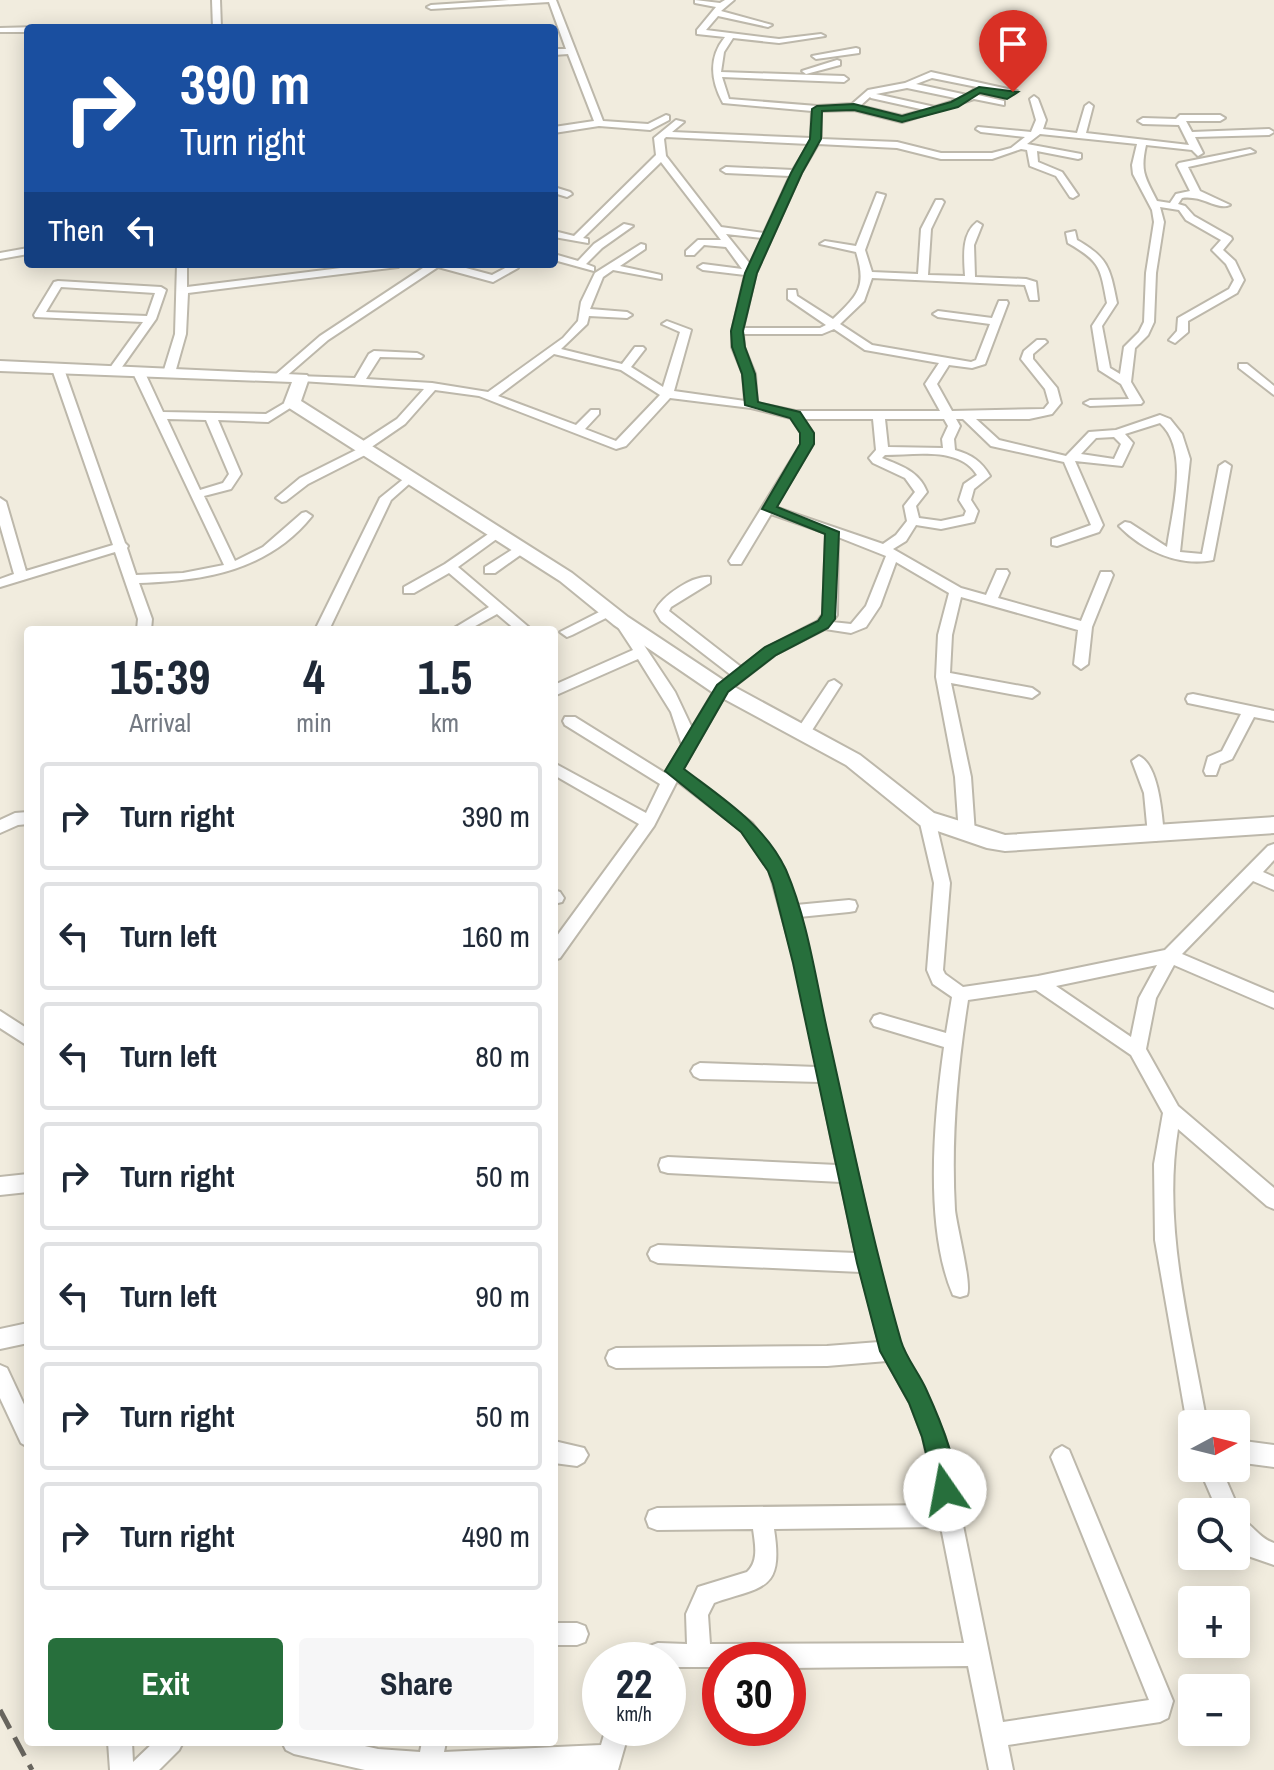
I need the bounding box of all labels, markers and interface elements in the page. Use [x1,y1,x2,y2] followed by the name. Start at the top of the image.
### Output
[979,10,1047,92] pin
[991,22,1035,66] icon: arrive
[180,46,310,121] text: 390 m
[48,56,152,160] icon: right
[180,118,305,166] text: Turn right
[120,208,164,252] icon: left
[48,210,104,250] text: Then
[110,644,210,709] text: 15:39
[303,644,325,709] text: 4
[418,644,472,709] text: 1.5
[129,705,191,740] text: Arrival
[296,705,332,740] text: min
[431,705,459,740] text: km
[52,794,96,838] icon: right
[120,796,234,836] text: Turn right
[462,796,530,836] text: 390 m
[52,914,96,958] icon: left
[120,916,217,956] text: Turn left
[462,916,530,956] text: 160 m
[52,1034,96,1078] icon: left
[120,1036,217,1076] text: Turn left
[475,1036,530,1076] text: 80 m
[52,1154,96,1198] icon: right
[120,1156,234,1196] text: Turn right
[475,1156,530,1196] text: 50 m
[52,1274,96,1318] icon: left
[120,1276,217,1316] text: Turn left
[475,1276,530,1316] text: 90 m
[52,1394,96,1438] icon: right
[120,1396,234,1436] text: Turn right
[475,1396,530,1436] text: 50 m
[1178,1410,1250,1482] north arrow
[1178,1410,1250,1746] map controls
[903,1448,987,1532] position arrow
[1178,1498,1250,1570] button: search
[52,1514,96,1558] icon: right
[120,1516,234,1556] text: Turn right
[462,1516,530,1556] text: 490 m
[1178,1586,1250,1658] button: +
[48,1638,283,1730] button: Exit
[299,1638,534,1730] button: Share
[702,1642,806,1746] speed limit sign: 30
[616,1657,652,1710] text: 22
[1178,1674,1250,1746] button: −
[616,1700,652,1727] text: km/h

